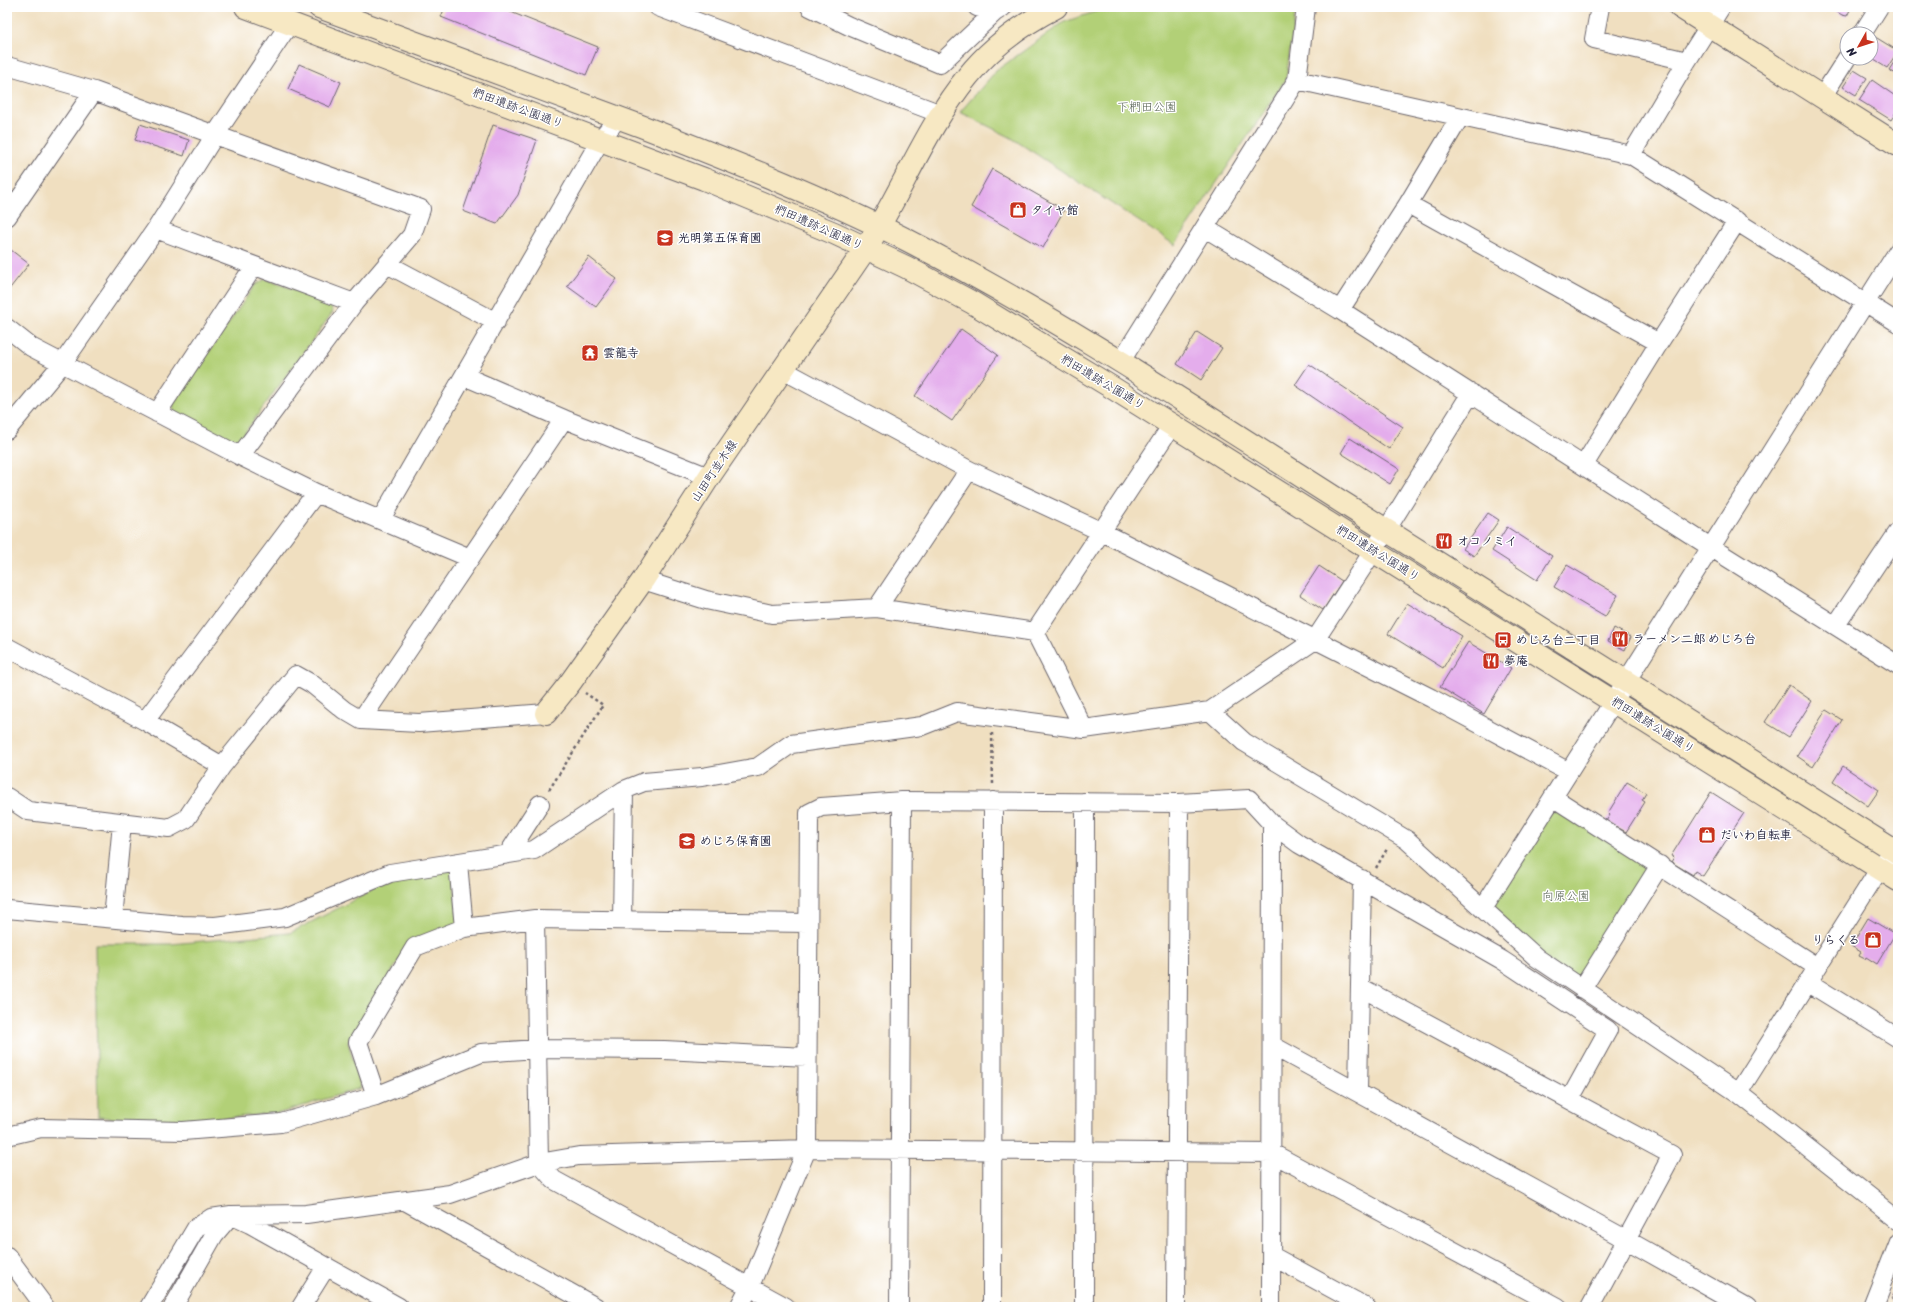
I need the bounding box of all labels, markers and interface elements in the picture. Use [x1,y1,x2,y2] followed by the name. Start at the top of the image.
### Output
[1839,26,1879,66] north arrow
[1842,43,1862,62] text: N
[469,81,567,135] street label: 椚田遺跡公園通り
[1117,96,1177,118] park label: 下椚田公園
[771,197,867,257] street label: 椚田遺跡公園通り
[1031,199,1079,221] place label: タイヤ館
[1008,200,1028,220] shop icon: タイヤ館
[678,227,762,249] place label: 光明第五保育園
[655,228,675,248] school or university icon: 光明第五保育園
[603,342,639,364] place label: 雲龍寺
[580,343,600,363] temple icon: 雲龍寺
[1056,348,1150,416] street label: 椚田遺跡公園通り
[685,435,743,507] street label: 山田町並木線
[1331,518,1425,588] street label: 椚田遺跡公園通り
[1457,530,1517,552] place label: オコノミイ
[1434,531,1454,551] restaurant icon: オコノミイ
[1633,628,1756,650] place label: ラーメン二郎 めじろ台
[1516,629,1600,651] place label: めじろ台二丁目
[1610,629,1630,649] restaurant icon: ラーメン二郎 めじろ台
[1493,630,1513,650] bus stop icon: めじろ台二丁目
[1504,650,1528,672] place label: 夢庵
[1481,651,1501,671] restaurant icon: 夢庵
[1606,690,1700,760] street label: 椚田遺跡公園通り
[1720,824,1792,846] place label: だいわ自転車
[1697,825,1717,845] shop icon: だいわ自転車
[700,830,772,852] place label: めじろ保育園
[677,831,697,851] school or university icon: めじろ保育園
[1542,885,1590,907] park label: 向原公園
[1812,929,1860,951] place label: りらくる
[1863,930,1883,950] shop icon: りらくる

